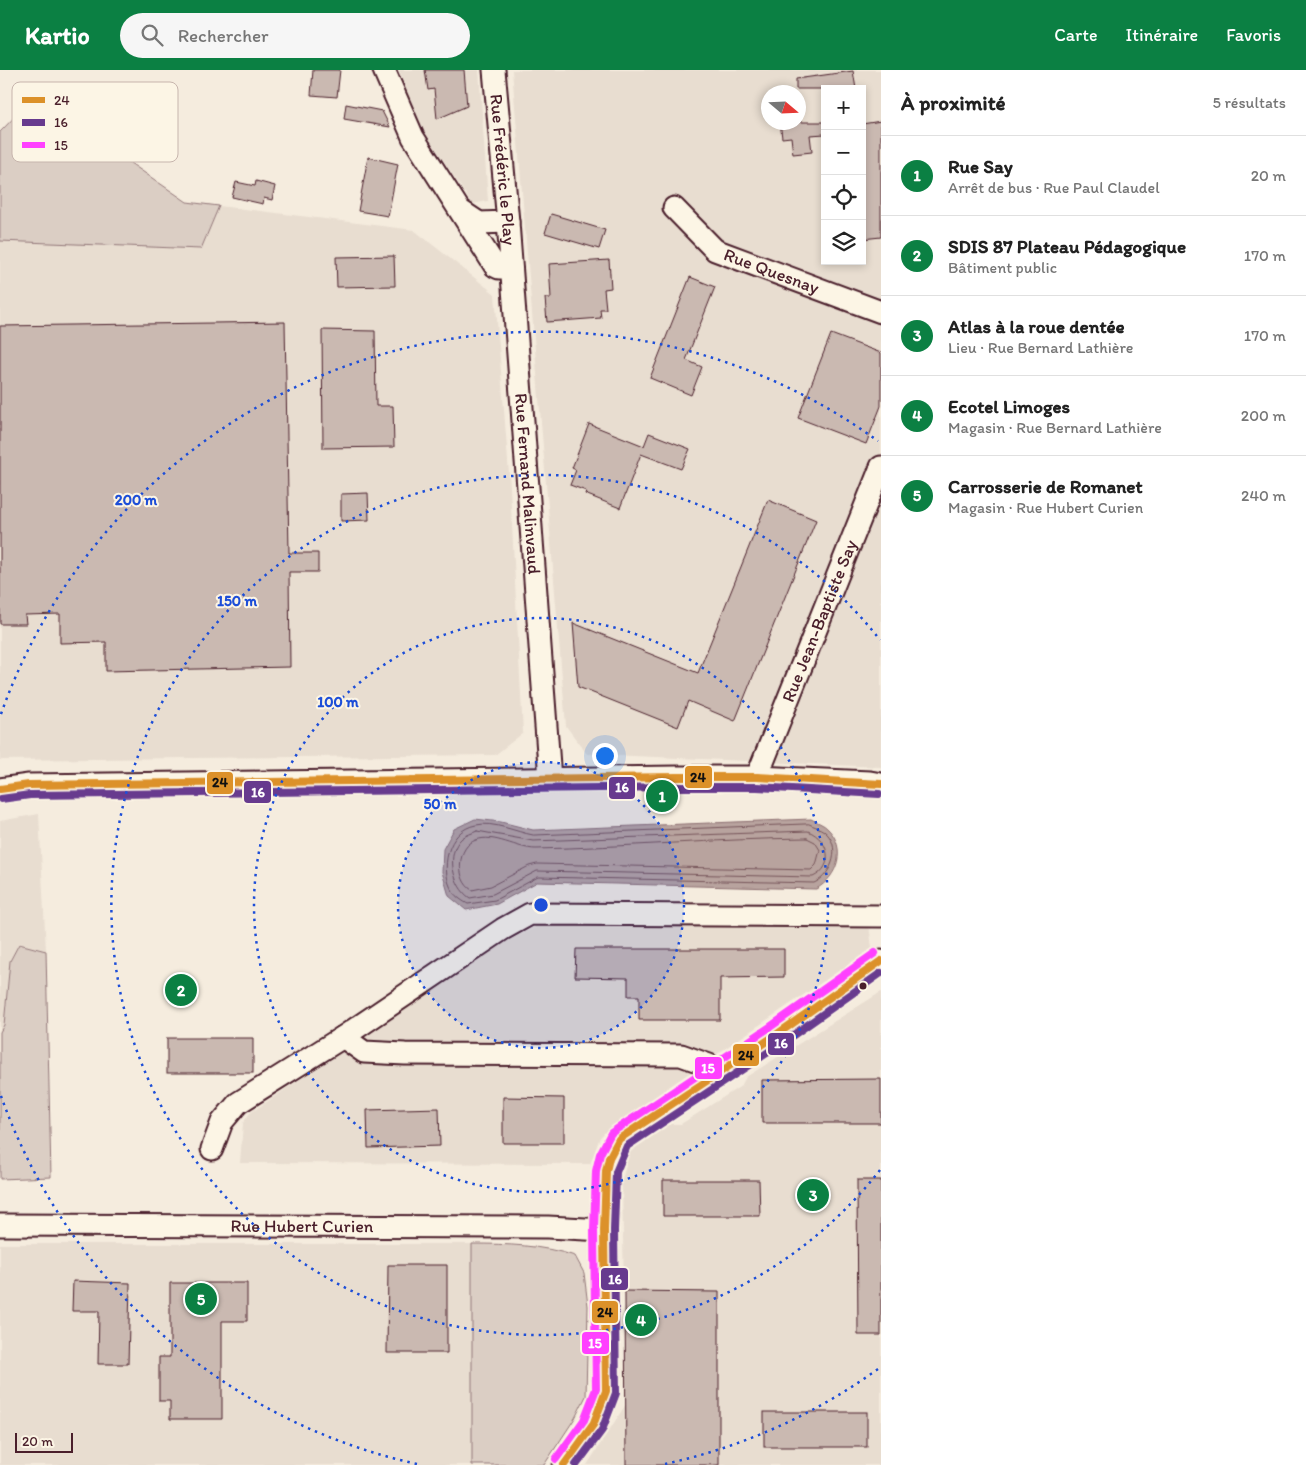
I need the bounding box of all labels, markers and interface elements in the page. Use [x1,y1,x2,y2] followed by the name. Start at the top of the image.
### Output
[120,13,470,58] search box
[25,21,90,50] text: Kartio
[138,21,166,49] icon: search
[178,24,269,47] text: Rechercher
[1054,24,1098,46] text: Carte
[1126,24,1198,46] text: Itinéraire
[1226,24,1281,46] text: Favoris
[12,82,178,162] legend
[761,85,806,130] north arrow
[821,85,866,265] map controls
[821,85,866,130] button: +
[901,90,1006,115] text: À proximité
[54,92,70,109] text: 24
[485,93,521,247] street label: Rue Frédéric le Play
[1212,93,1286,112] text: 5 résultats
[54,114,68,131] text: 16
[821,130,866,175] button: −
[54,137,68,154] text: 15
[948,155,1013,178] text: Rue Say
[913,166,921,185] text: 1
[1251,166,1286,185] text: 20 m
[821,175,866,220] button: locate
[948,178,1160,197] text: Arrêt de bus · Rue Paul Claudel
[821,220,866,265] button: layers
[948,235,1186,258] text: SDIS 87 Plateau Pédagogique
[721,243,823,299] street label: Rue Quesnay
[913,246,921,265] text: 2
[1244,246,1286,265] text: 170 m
[948,258,1057,277] text: Bâtiment public
[948,315,1125,338] text: Atlas à la roue dentée
[913,326,921,345] text: 3
[1244,326,1286,345] text: 170 m
[948,338,1133,357] text: Lieu · Rue Bernard Lathière
[510,392,546,575] street label: Rue Fernand Malinvaud
[948,395,1070,418] text: Ecotel Limoges
[912,406,922,425] text: 4
[1241,406,1286,425] text: 200 m
[948,418,1162,437] text: Magasin · Rue Bernard Lathière
[948,475,1143,498] text: Carrosserie de Romanet
[913,486,921,505] text: 5
[1241,486,1286,505] text: 240 m
[115,491,158,509] text: 200 m
[948,498,1143,517] text: Magasin · Rue Hubert Curien
[777,536,862,705] street label: Rue Jean-Baptiste Say
[217,592,257,610] text: 150 m
[317,693,359,711] text: 100 m
[592,743,618,769] your location
[684,765,713,789] line badge: 24
[690,769,706,786] text: 24
[206,771,234,795] line badge: 24
[212,774,228,791] text: 24
[608,776,636,800] line badge: 16
[646,777,678,815] pin: 1
[615,779,630,796] text: 16
[243,780,272,804] line badge: 16
[251,784,266,801] text: 16
[423,795,457,813] text: 50 m
[532,896,550,914] centre of rings
[165,971,197,1009] pin: 2
[858,981,868,991] unlabelled marker
[767,1032,795,1056] line badge: 16
[774,1035,789,1052] text: 16
[732,1043,760,1067] line badge: 24
[738,1047,754,1064] text: 24
[694,1056,723,1080] line badge: 15
[701,1060,716,1077] text: 15
[797,1176,829,1214] pin: 3
[231,1215,374,1237] street label: Rue Hubert Curien
[600,1267,629,1291] line badge: 16
[608,1271,623,1288] text: 16
[185,1280,217,1318] pin: 5
[591,1300,619,1324] line badge: 24
[625,1301,657,1339] pin: 4
[597,1304,613,1321] text: 24
[581,1331,610,1355] line badge: 15
[588,1335,603,1352] text: 15
[15,1430,72,1453] scale bar
[22,1433,53,1450] text: 20 m

